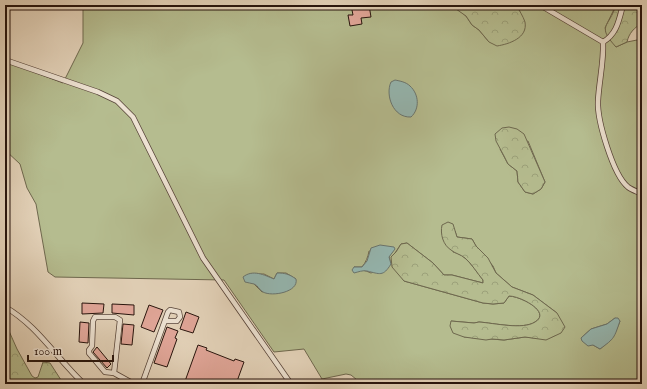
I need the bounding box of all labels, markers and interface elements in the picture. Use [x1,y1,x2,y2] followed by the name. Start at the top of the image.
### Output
[28,337,113,363] scale bar
[34,344,62,359] text: 100 m

